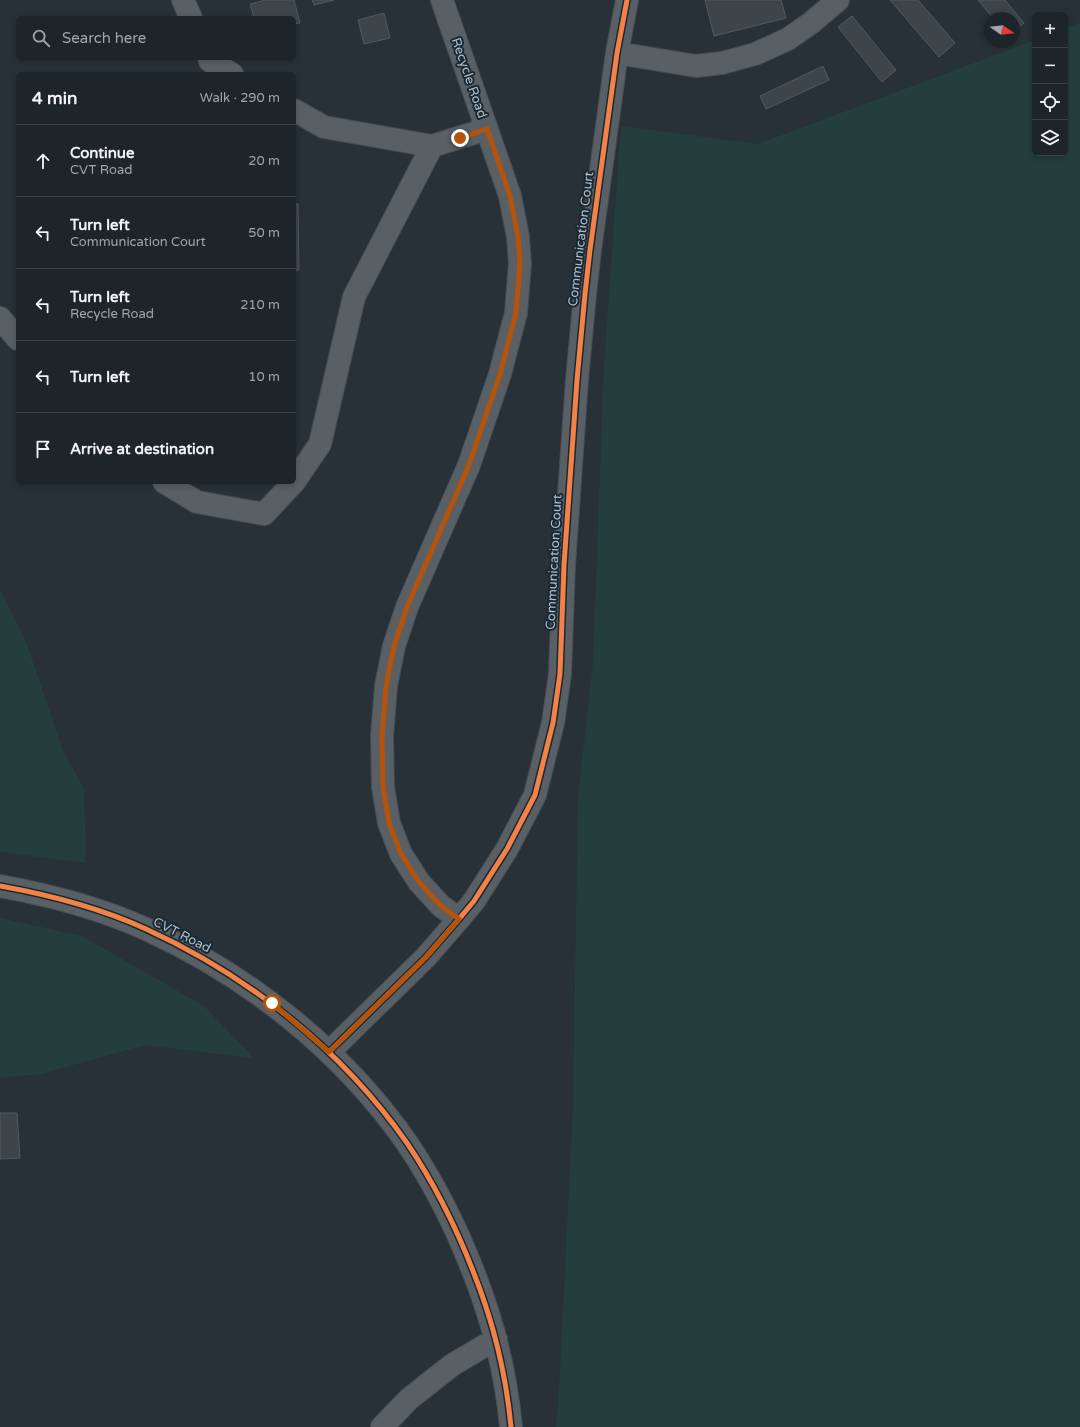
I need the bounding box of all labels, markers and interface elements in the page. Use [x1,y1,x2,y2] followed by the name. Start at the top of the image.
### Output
[984,12,1020,48] north arrow
[1032,12,1068,156] map controls
[1032,12,1068,48] button: +
[16,16,296,60] search box
[30,27,52,49] icon: search
[62,29,146,47] text: Search here
[448,36,490,120] street label: Recycle Road
[1032,48,1068,84] button: −
[1032,84,1068,120] button: locate
[32,88,77,109] text: 4 min
[200,90,280,106] text: Walk · 290 m
[1032,120,1068,156] button: layers
[451,129,469,147] route end
[70,144,134,162] text: Continue
[32,150,54,172] icon: ahead
[248,153,280,169] text: 20 m
[70,162,132,178] text: CVT Road
[565,171,597,307] street label: Communication Court
[70,216,130,234] text: Turn left
[32,222,54,244] icon: left
[248,225,280,241] text: 50 m
[70,234,206,250] text: Communication Court
[70,288,130,306] text: Turn left
[32,294,54,316] icon: left
[240,297,280,313] text: 210 m
[70,306,154,322] text: Recycle Road
[32,366,54,388] icon: left
[70,368,130,386] text: Turn left
[248,369,280,385] text: 10 m
[32,438,54,460] icon: arrive
[70,440,214,458] text: Arrive at destination
[542,494,566,630] street label: Communication Court
[151,914,213,956] street label: CVT Road
[263,994,281,1012] route start

